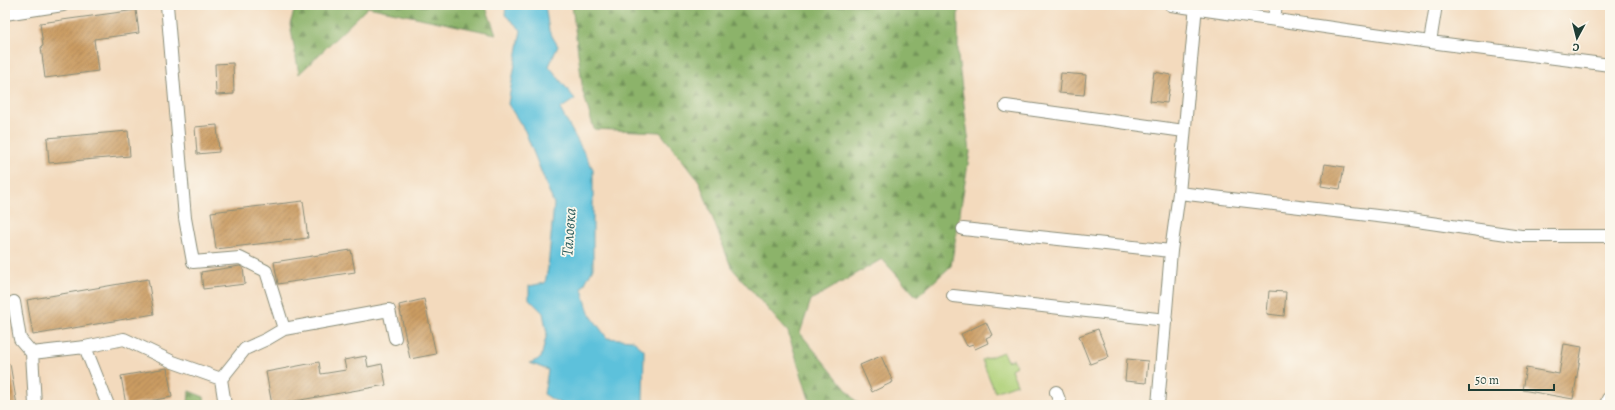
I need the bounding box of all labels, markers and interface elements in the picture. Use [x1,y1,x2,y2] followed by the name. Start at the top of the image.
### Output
[1557,18,1597,58] north arrow
[1571,40,1580,55] text: С
[556,207,582,257] water label: Таловка
[1469,366,1554,392] scale bar
[1475,372,1499,388] text: 50 m

